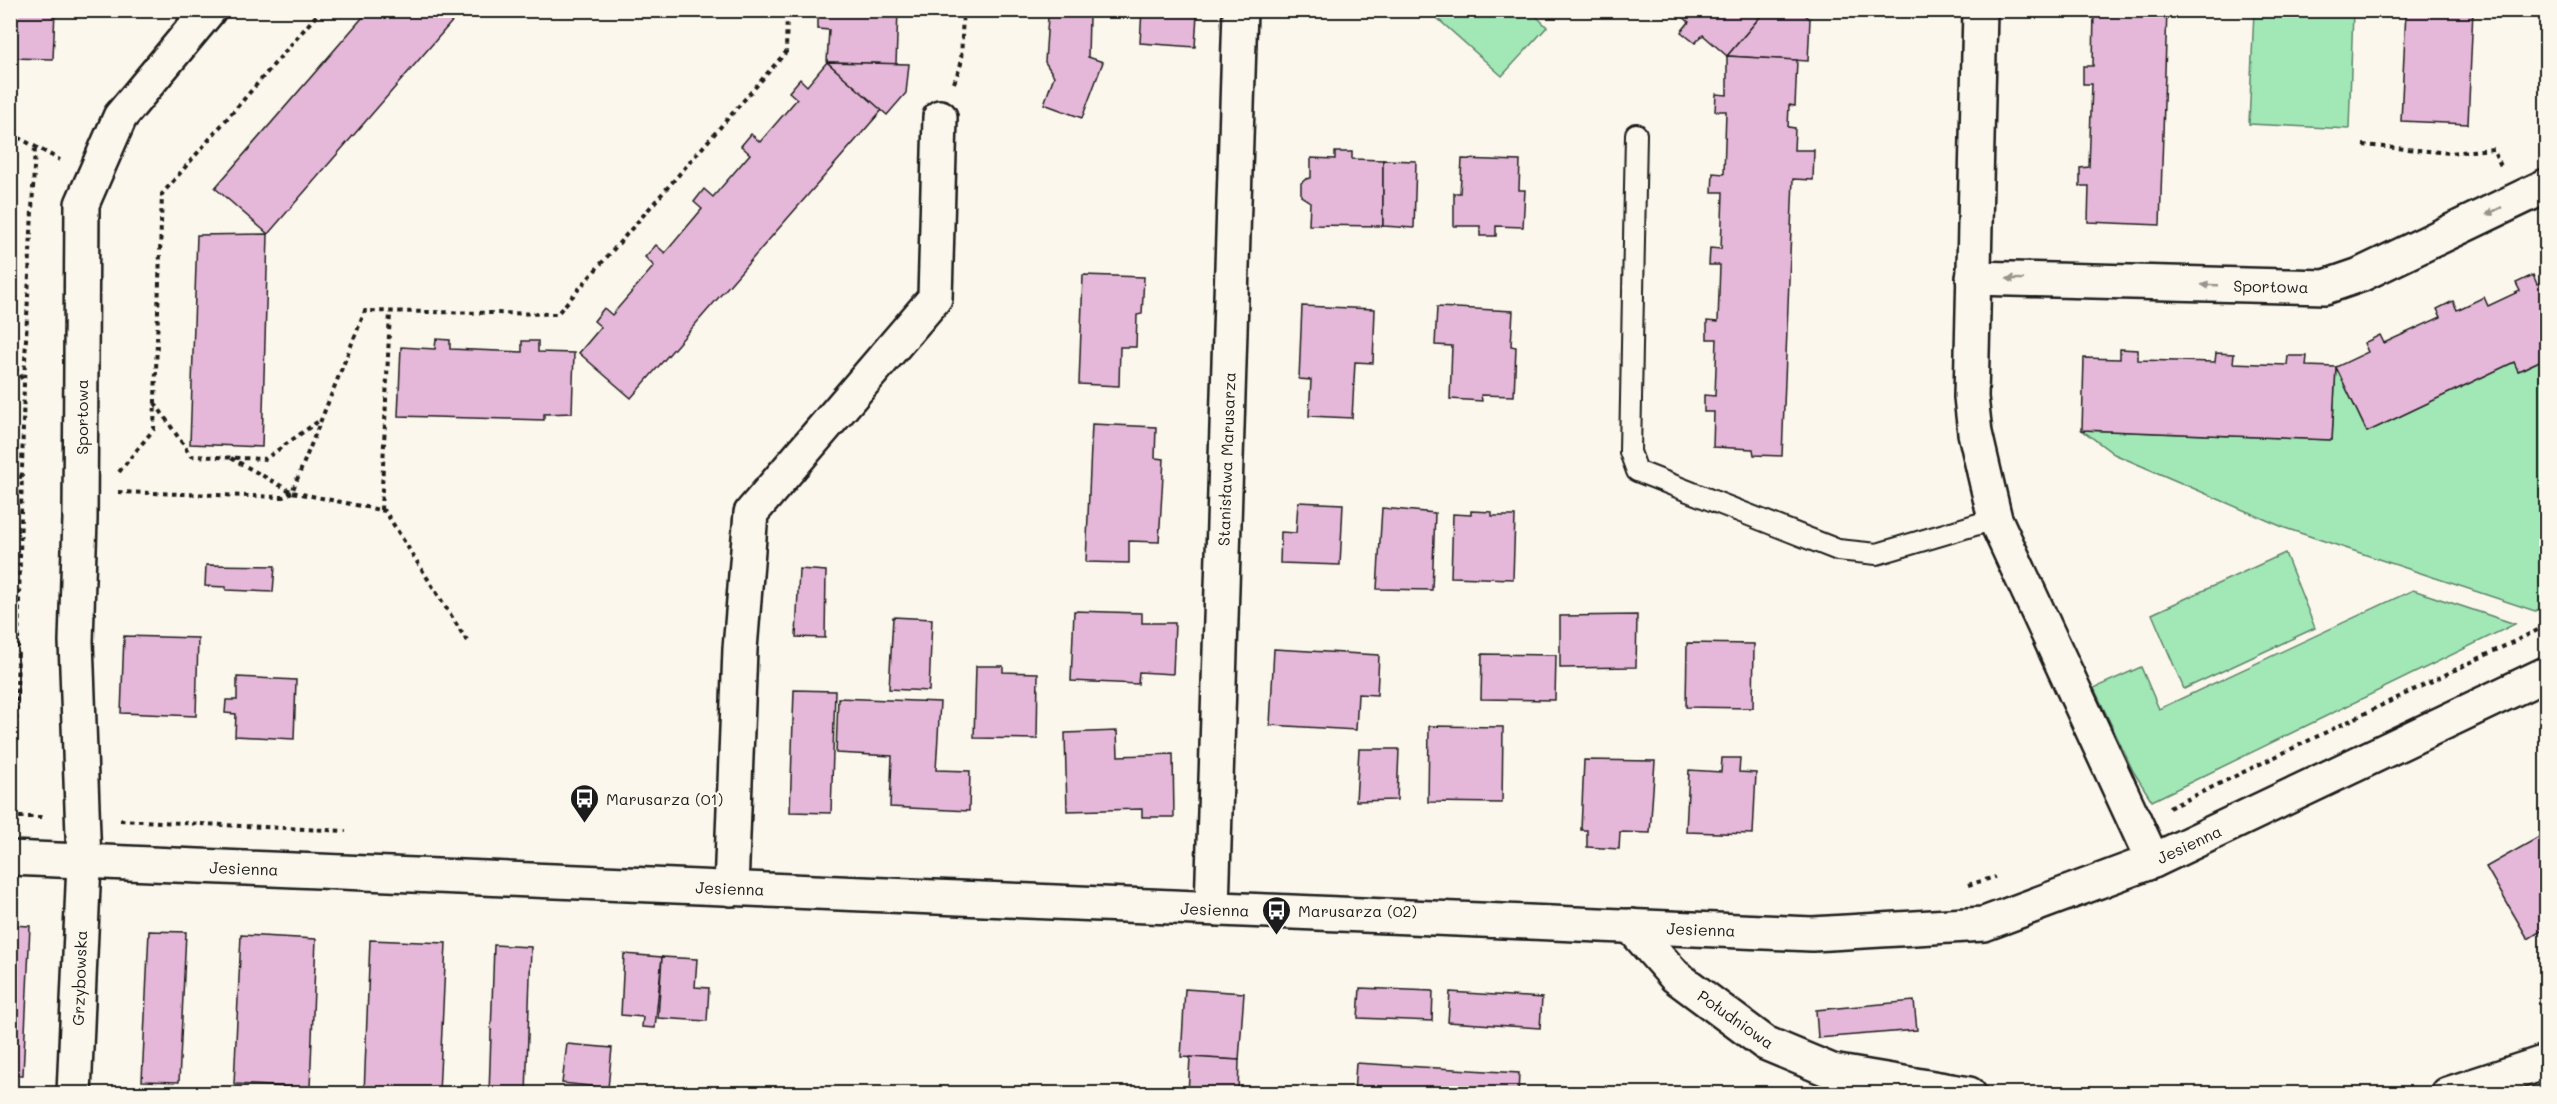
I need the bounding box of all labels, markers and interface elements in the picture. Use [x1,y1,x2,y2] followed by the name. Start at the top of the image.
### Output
[2485,207,2502,216] one-way arrow
[2006,275,2025,284] one-way arrow
[2233,275,2309,297] street label: Sportowa
[2201,281,2220,290] one-way arrow
[1212,372,1240,546] street label: Stanisława Marusarza
[71,379,92,455] street label: Sportowa
[569,782,601,824] bus stop icon: Marusarza (01)
[606,788,723,809] place label: Marusarza (01)
[2153,820,2225,868] street label: Jesienna
[209,856,279,880] street label: Jesienna
[695,876,765,900] street label: Jesienna
[1261,894,1293,936] bus stop icon: Marusarza (02)
[1180,897,1250,921] street label: Jesienna
[1298,900,1417,921] place label: Marusarza (02)
[1666,917,1736,941] street label: Jesienna
[67,930,91,1026] street label: Grzybowska
[1694,985,1778,1053] street label: Południowa

